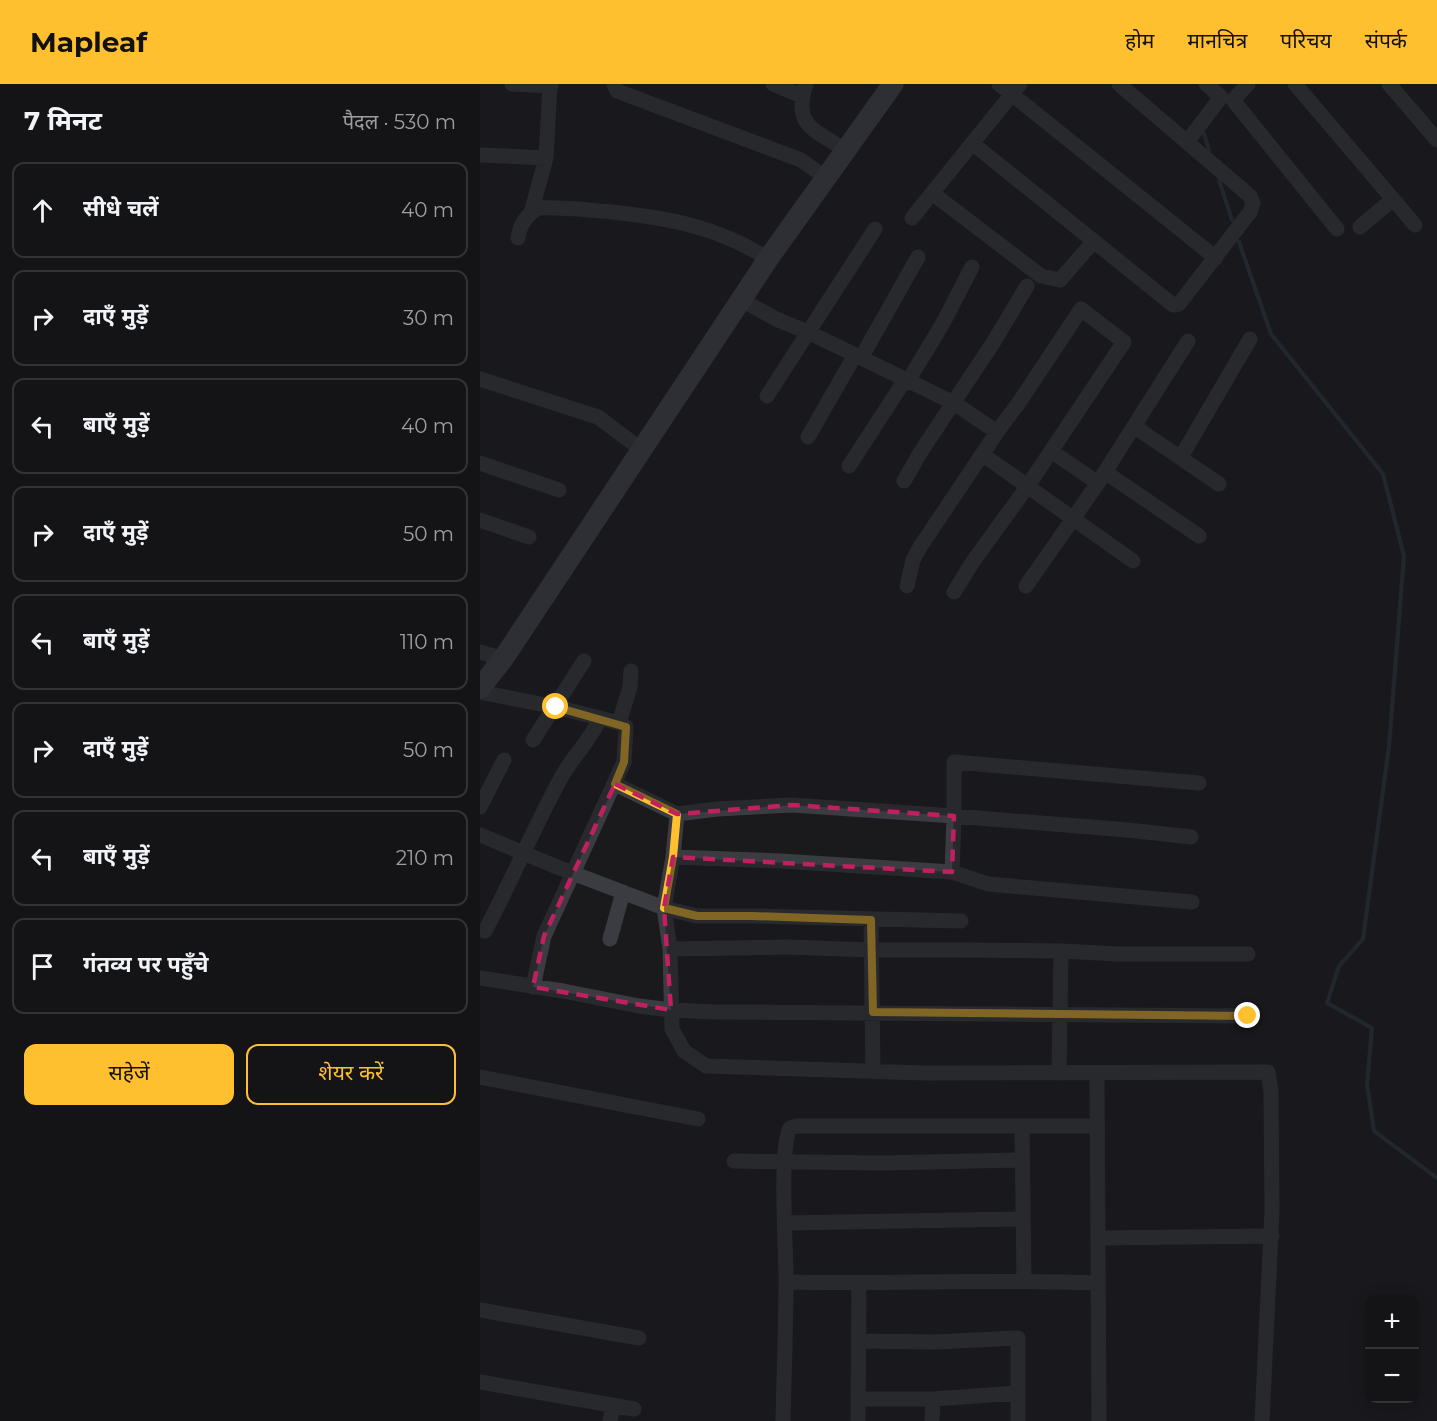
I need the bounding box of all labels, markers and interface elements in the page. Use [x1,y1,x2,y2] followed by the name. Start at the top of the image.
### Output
[30,25,147,59] text: Mapleaf
[1125,28,1154,53] text: होम
[1187,28,1247,53] text: मानचित्र
[1280,28,1332,53] text: परिचय
[1365,28,1407,53] text: संपर्क
[24,105,102,137] text: 7 मिनट
[343,110,456,134] text: पैदल · 530 m
[26,194,59,227] icon: ahead
[83,195,159,222] text: सीधे चलें
[401,198,454,222] text: 40 m
[26,302,59,335] icon: right
[83,303,148,330] text: दाएँ मुड़ें
[403,306,454,330] text: 30 m
[26,410,59,443] icon: left
[83,411,150,438] text: बाएँ मुड़ें
[401,414,454,438] text: 40 m
[26,518,59,551] icon: right
[83,519,148,546] text: दाएँ मुड़ें
[403,522,454,546] text: 50 m
[26,626,59,659] icon: left
[83,627,150,654] text: बाएँ मुड़ें
[400,630,454,654] text: 110 m
[542,693,568,719] route start
[26,734,59,767] icon: right
[83,735,148,762] text: दाएँ मुड़ें
[403,738,454,762] text: 50 m
[26,842,59,875] icon: left
[83,843,150,870] text: बाएँ मुड़ें
[396,846,454,870] text: 210 m
[26,950,59,983] icon: arrive
[83,951,209,978] text: गंतव्य पर पहुँचे
[1234,1002,1260,1028] route end
[24,1044,234,1105] button: सहेजें
[246,1044,456,1105] button: शेयर करें
[1365,1295,1419,1403] map controls
[1365,1295,1419,1349] button: +
[1365,1349,1419,1403] button: −

